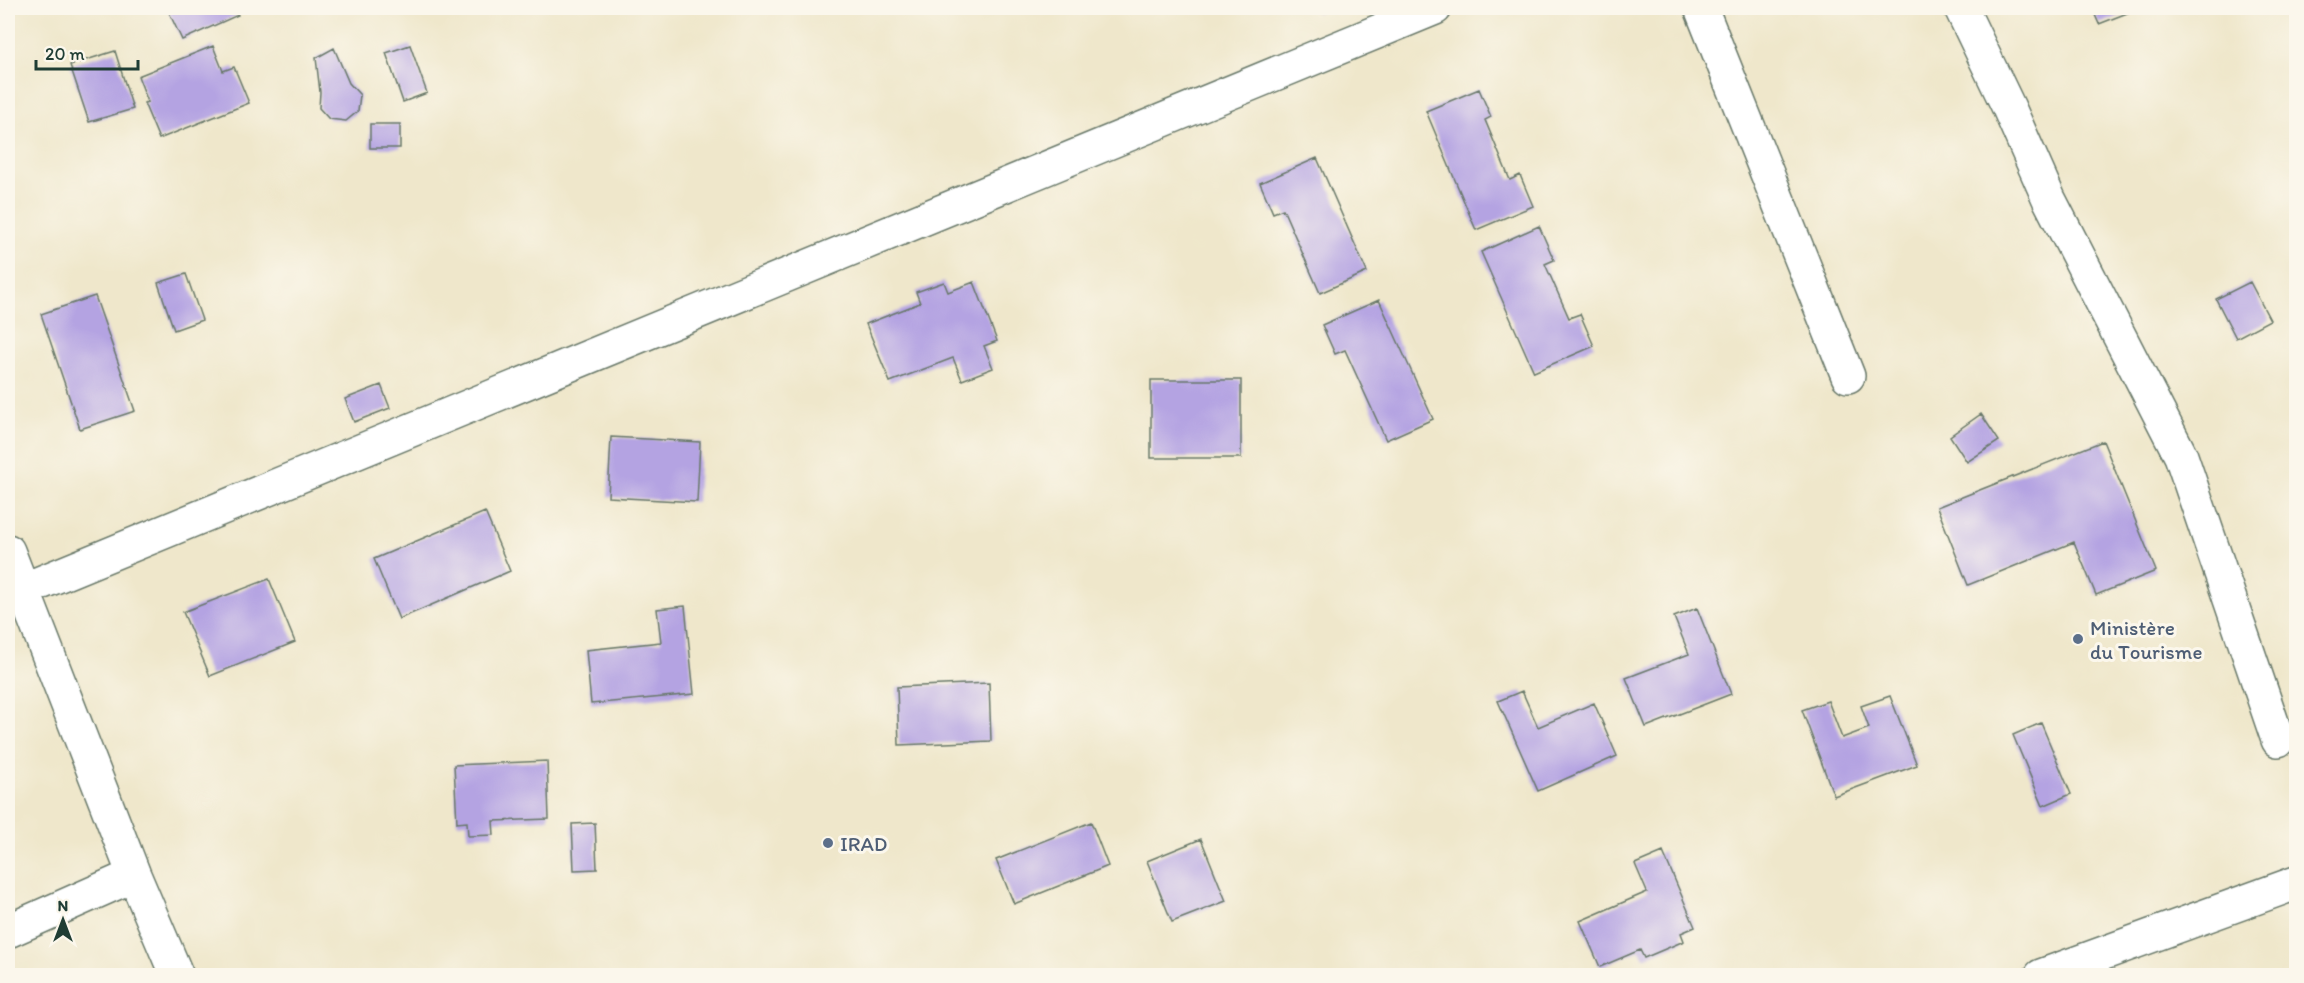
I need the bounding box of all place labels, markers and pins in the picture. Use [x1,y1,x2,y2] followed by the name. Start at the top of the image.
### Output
[2090,615,2202,664] place label: Ministère du Tourisme
[2071,632,2085,646] marker: Ministère du Tourisme
[840,831,887,856] place label: IRAD
[821,836,835,850] marker: IRAD

